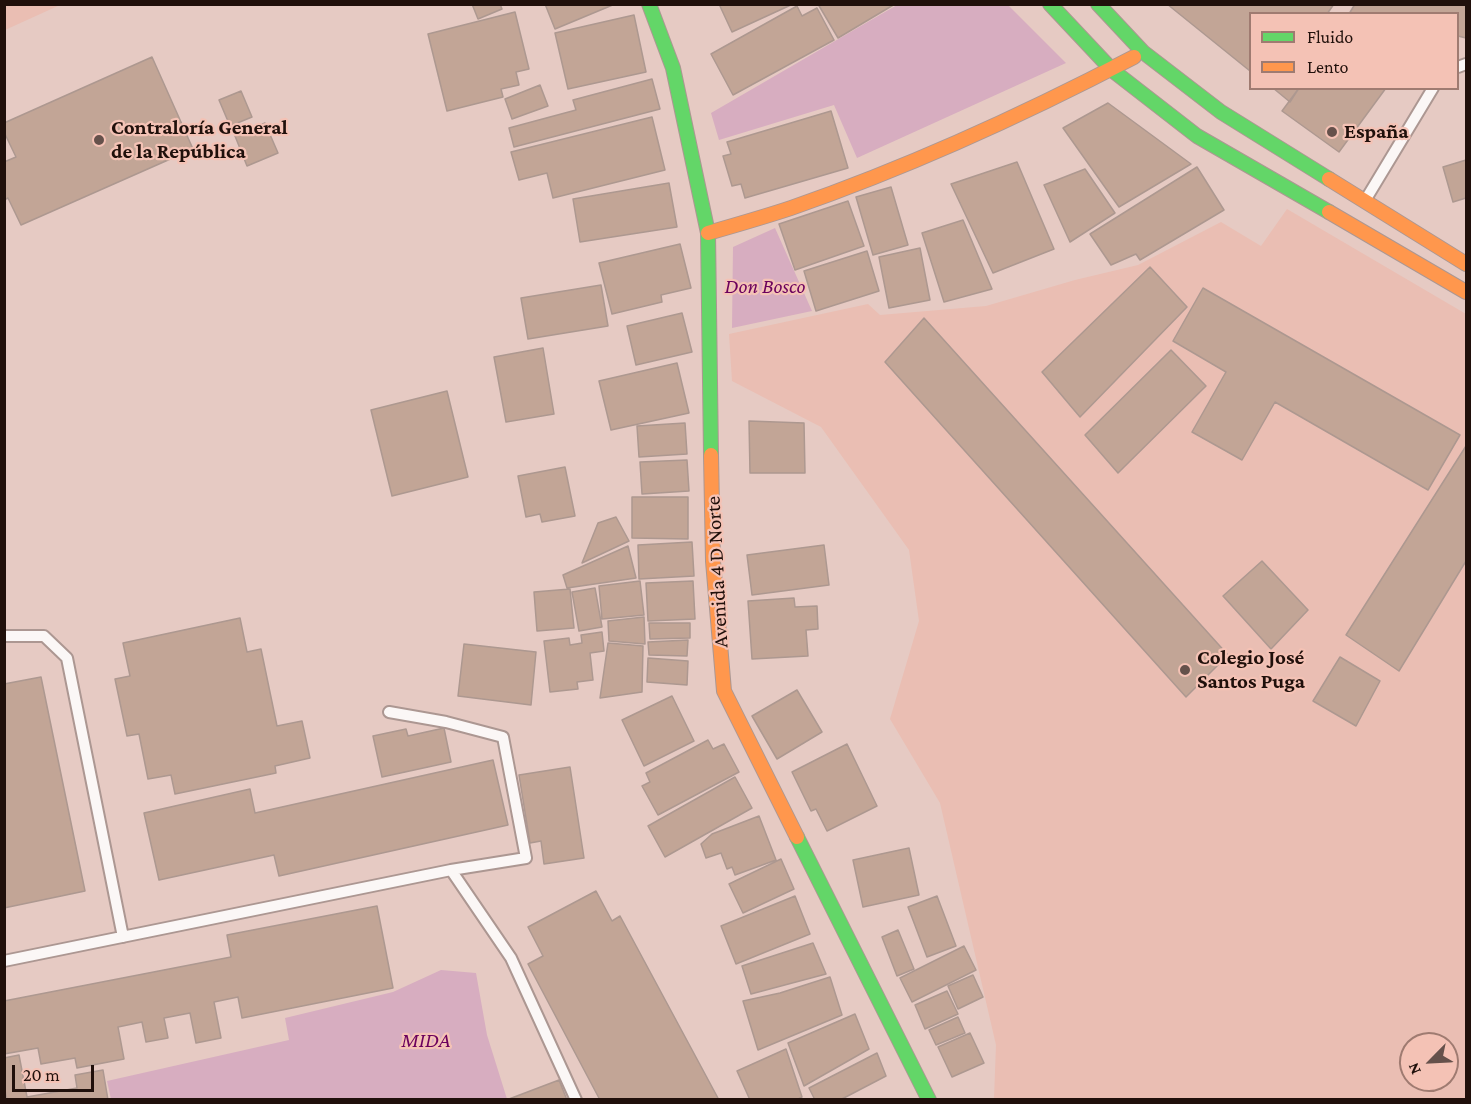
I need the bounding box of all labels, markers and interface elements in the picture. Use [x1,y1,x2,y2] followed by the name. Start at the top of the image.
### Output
[1249,12,1459,90] legend
[1307,27,1353,47] text: Fluido
[1307,57,1348,77] text: Lento
[111,115,288,165] place label: Contraloría General de la República
[1344,119,1409,145] place label: España
[1325,125,1339,139] marker: España
[92,133,106,147] marker: Contraloría General de la República
[725,274,805,300] park label: Don Bosco
[700,496,734,648] street label: Avenida 4 D Norte
[1197,645,1305,695] place label: Colegio José Santos Puga
[1178,663,1192,677] marker: Colegio José Santos Puga
[401,1028,451,1054] park label: MIDA
[1399,1032,1459,1092] north arrow
[15,1053,98,1091] scale bar
[1404,1060,1424,1077] text: N
[23,1065,60,1085] text: 20 m

